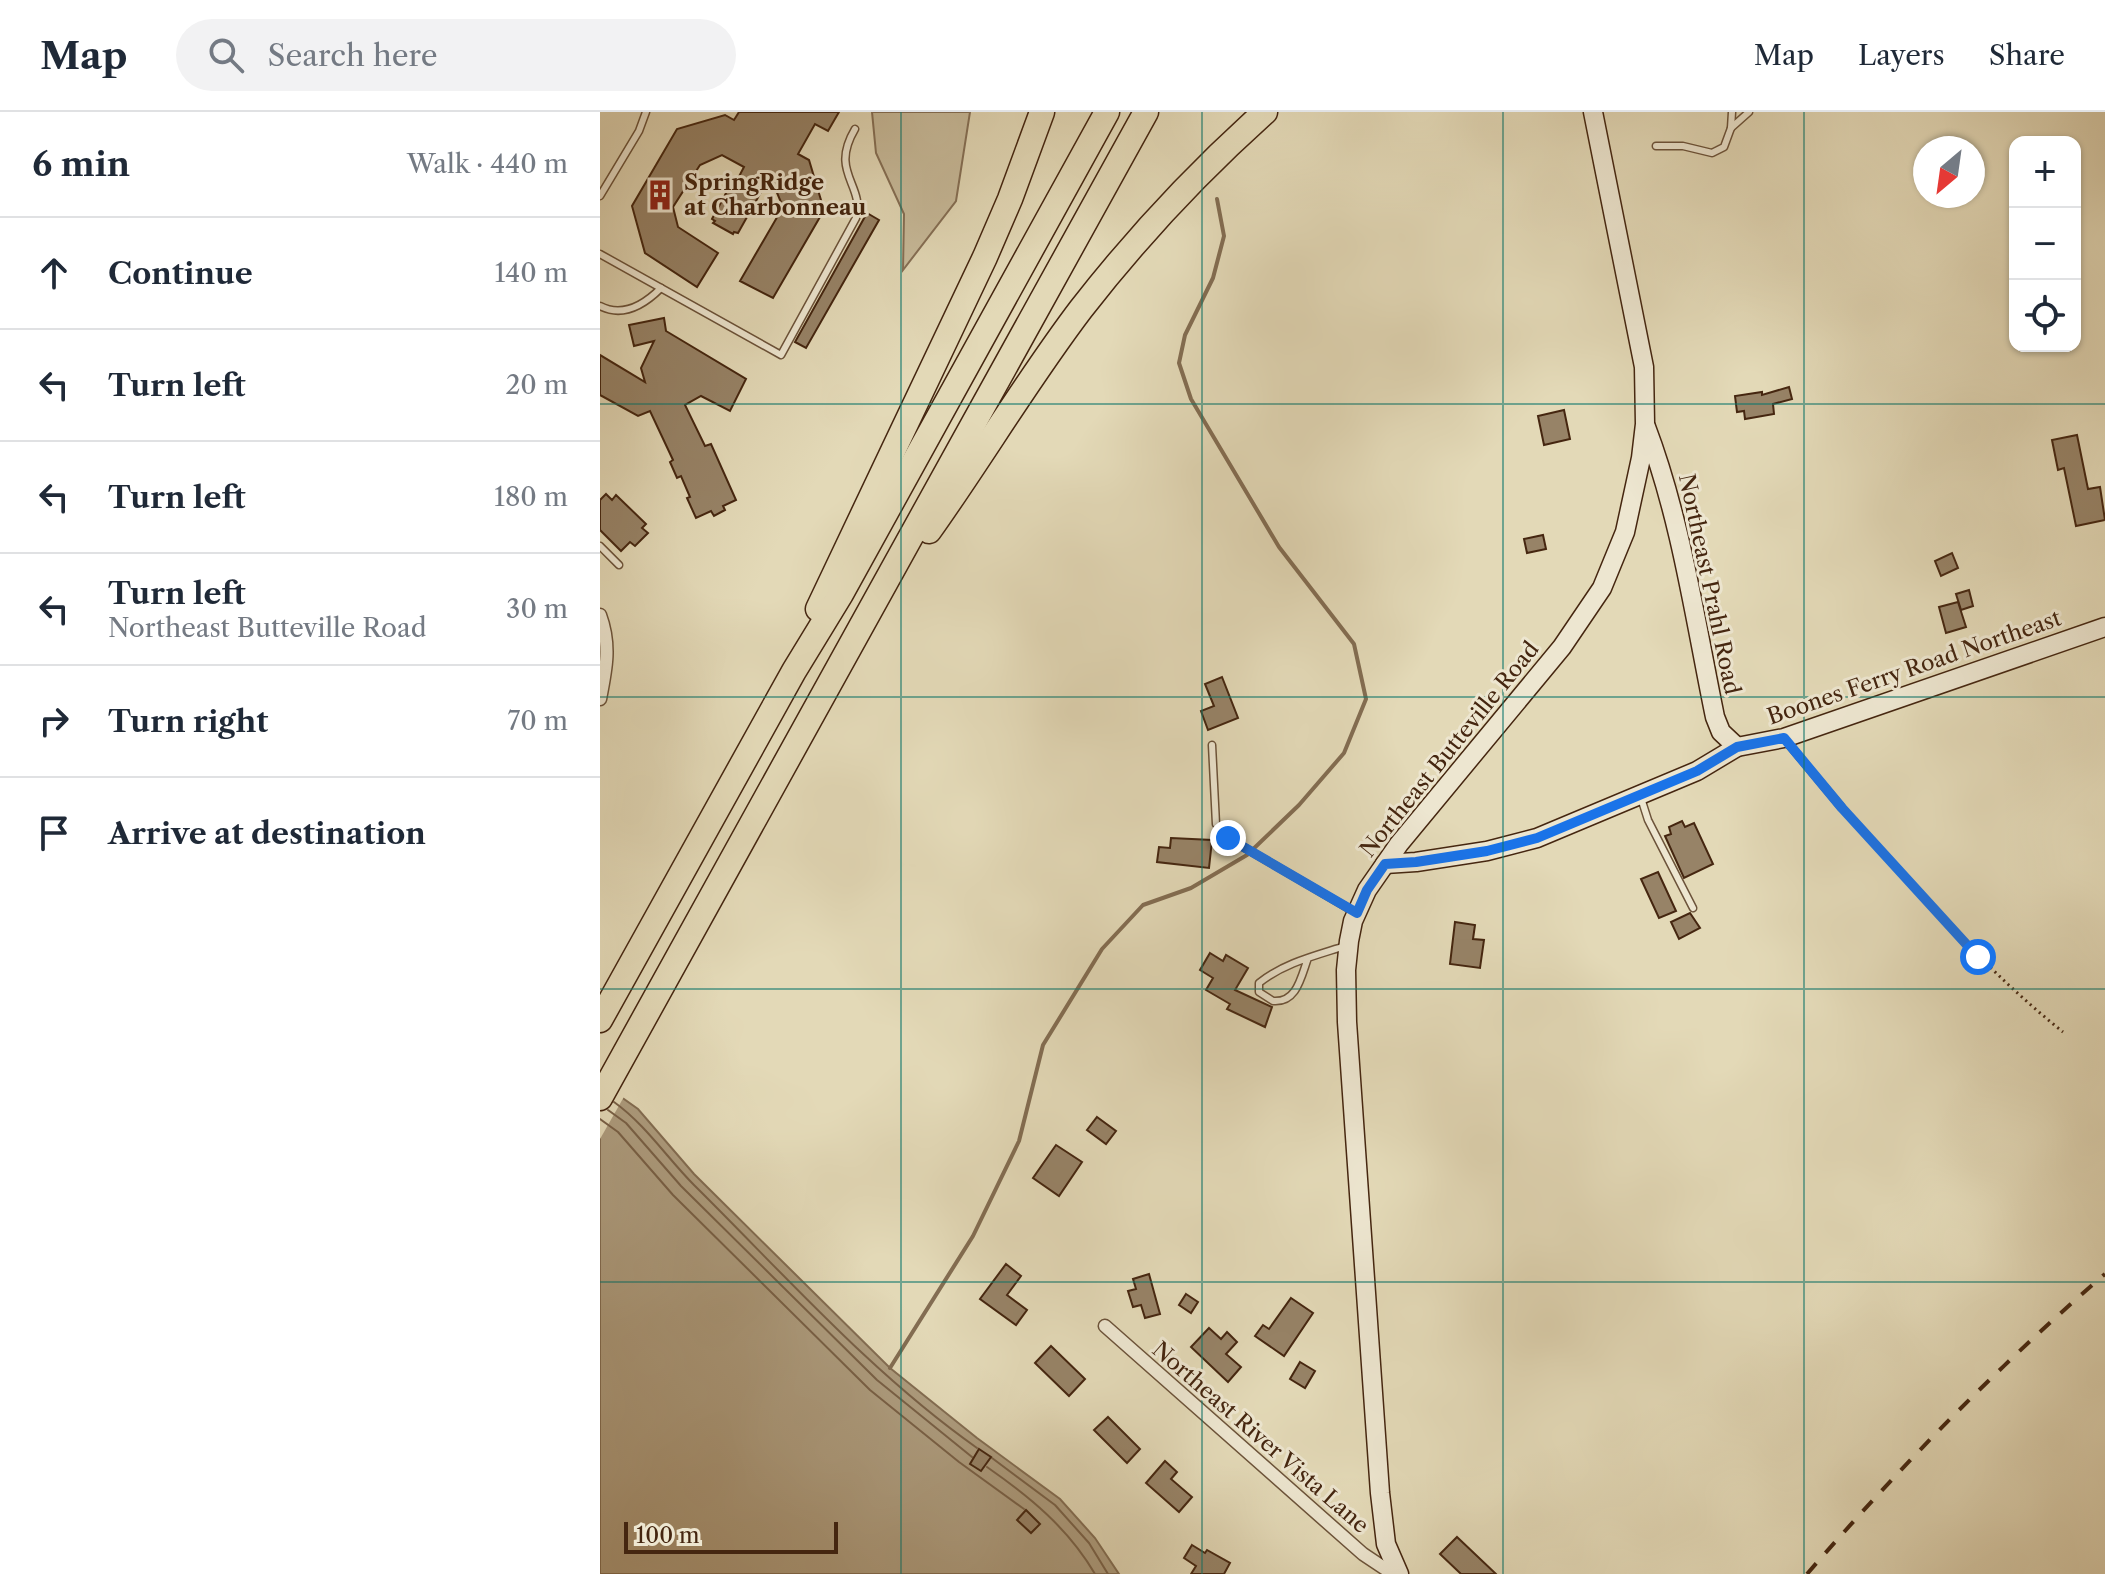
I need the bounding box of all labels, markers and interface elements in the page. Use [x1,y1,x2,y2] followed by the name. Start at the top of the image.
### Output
[176,19,736,91] search box
[40,32,128,79] text: Map
[204,33,248,77] icon: search
[268,37,438,74] text: Search here
[1754,38,1814,72] text: Map
[1858,38,1945,72] text: Layers
[1989,38,2065,72] text: Share
[1913,136,1985,208] north arrow
[2009,136,2081,352] map controls
[2009,136,2081,208] button: +
[32,143,130,185] text: 6 min
[407,148,568,180] text: Walk · 440 m
[684,169,867,221] place label: SpringRidge at Charbonneau
[643,178,677,212] building icon: SpringRidge at Charbonneau
[2009,208,2081,280] button: −
[32,251,76,295] icon: ahead
[108,255,253,292] text: Continue
[494,257,568,289] text: 140 m
[2009,280,2081,352] button: locate
[32,363,76,407] icon: left
[108,367,245,404] text: Turn left
[505,369,568,401] text: 20 m
[1673,471,1746,697] street label: Northeast Prahl Road
[32,475,76,519] icon: left
[108,479,245,516] text: Turn left
[494,481,568,513] text: 180 m
[108,575,245,612] text: Turn left
[32,587,76,631] icon: left
[506,593,568,625] text: 30 m
[1764,604,2065,731] street label: Boones Ferry Road Northeast
[108,612,427,644] text: Northeast Butteville Road
[1354,636,1545,863] street label: Northeast Butteville Road
[32,699,76,743] icon: right
[108,703,268,740] text: Turn right
[508,705,568,737] text: 70 m
[32,811,76,855] icon: arrive
[108,815,426,852] text: Arrive at destination
[1210,820,1246,856] route end
[1960,939,1996,975] route start
[1147,1336,1374,1539] street label: Northeast River Vista Lane
[624,1518,838,1554] scale bar
[636,1522,699,1549] text: 100 m

